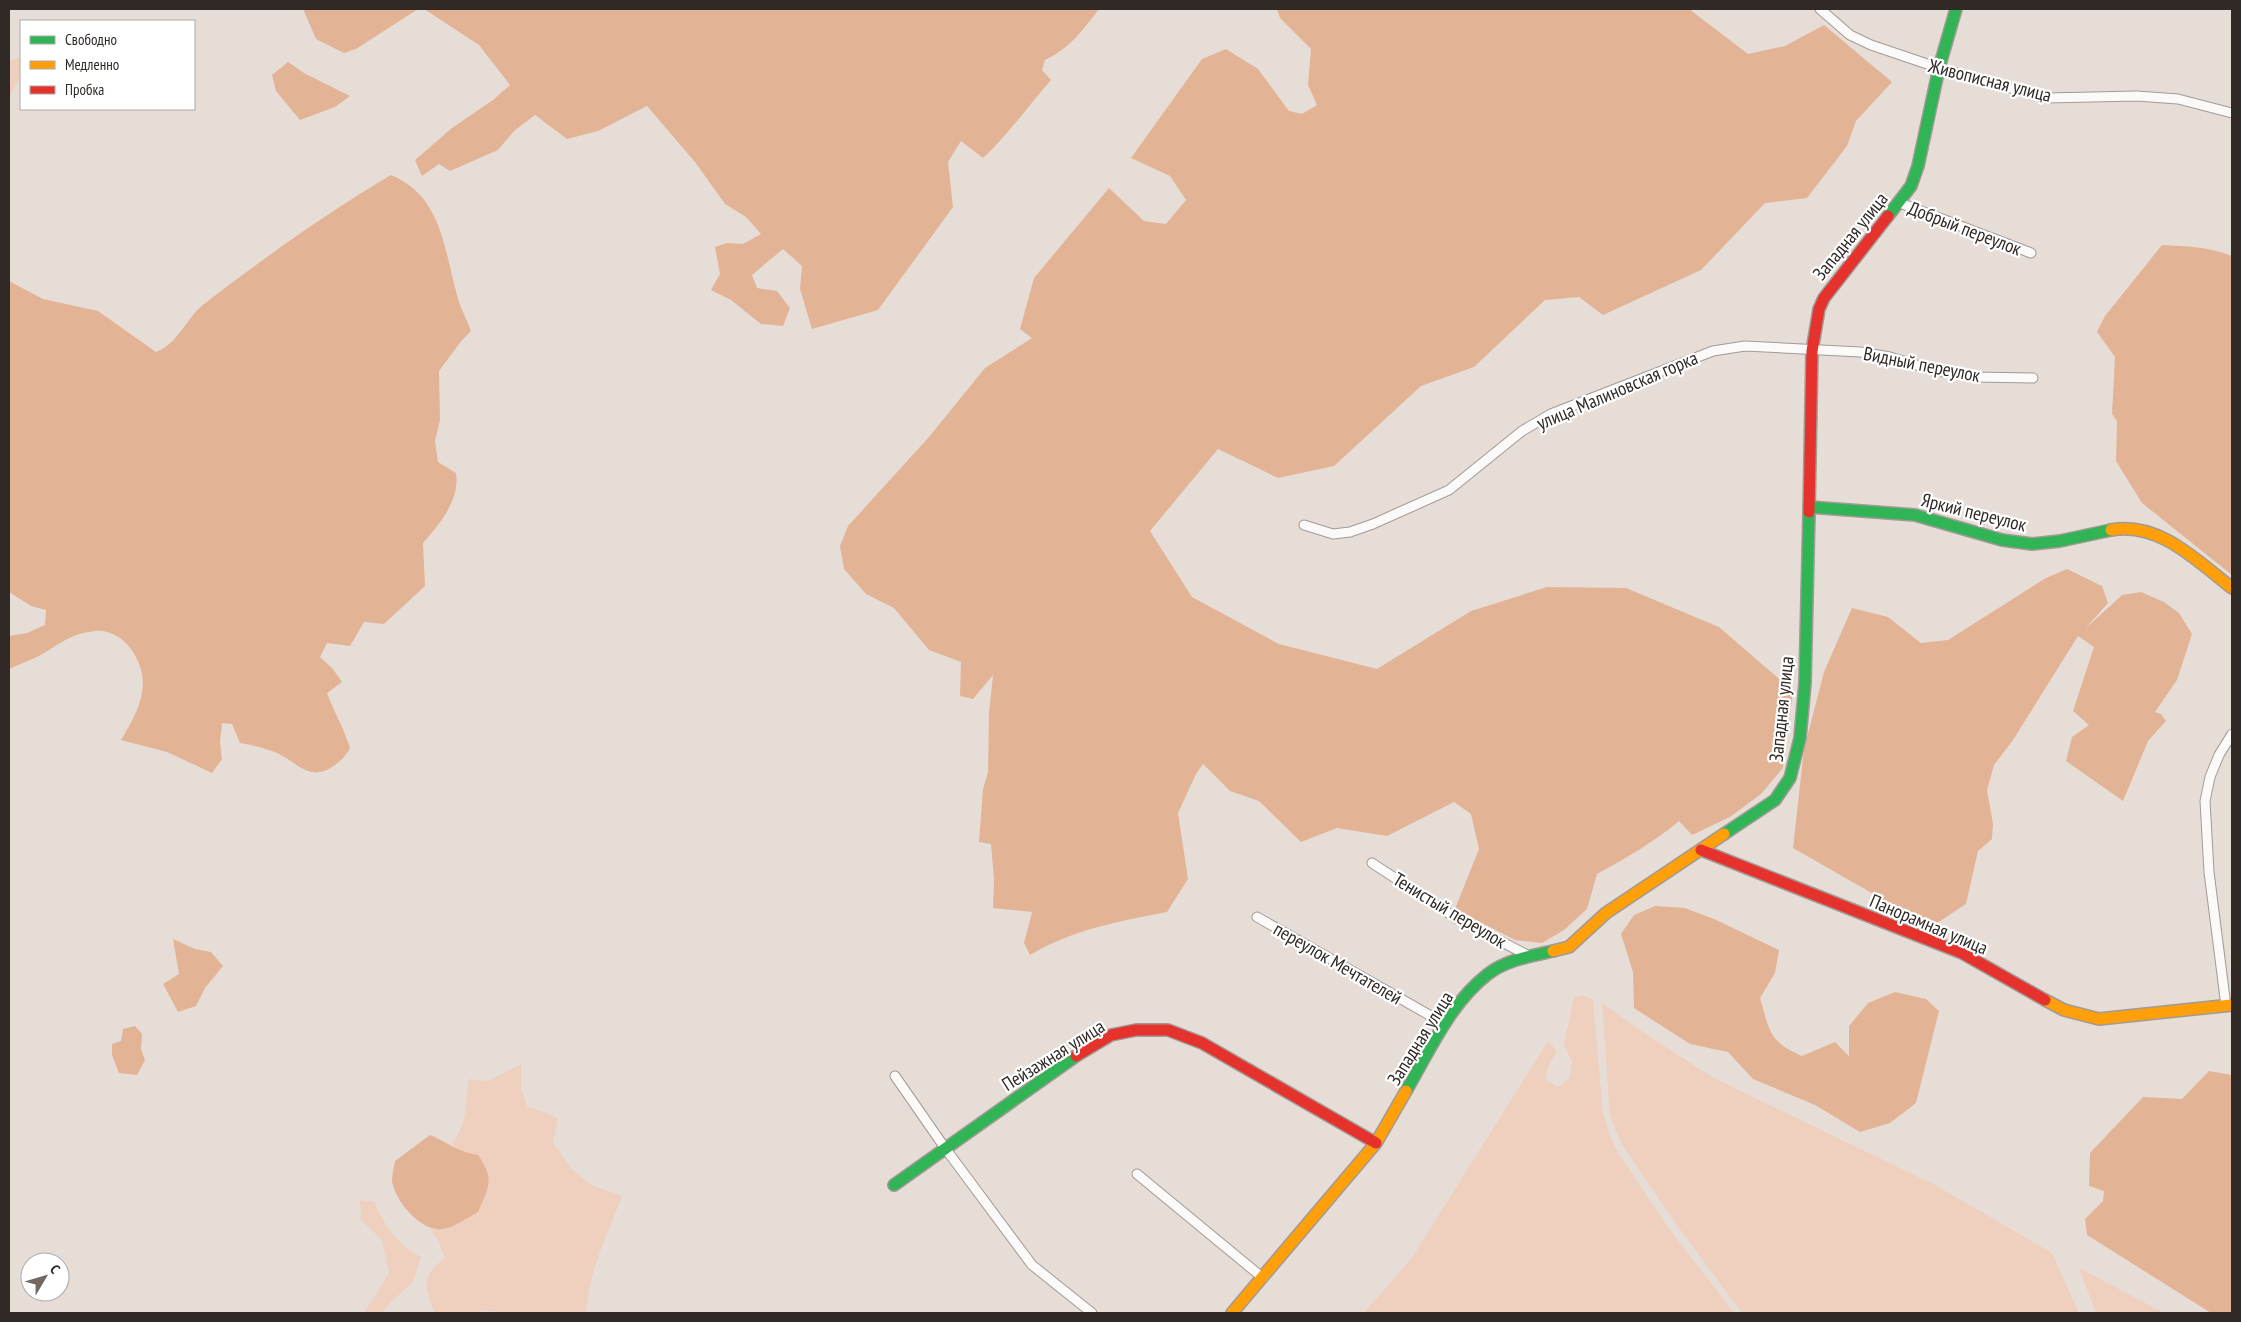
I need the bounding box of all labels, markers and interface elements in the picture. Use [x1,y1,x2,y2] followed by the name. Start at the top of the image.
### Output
[20,20,195,110] legend
[65,30,117,49] text: Свободно
[1925,53,2054,107] street label: Живописная улица
[65,55,119,74] text: Медленно
[65,80,104,99] text: Пробка
[1807,187,1893,285] street label: Западная улица
[1905,195,2026,261] street label: Добрый переулок
[1862,341,1983,387] street label: Видный переулок
[1533,345,1701,435] street label: улица Малиновская горка
[1919,487,2030,537] street label: Яркий переулок
[1764,655,1798,763] street label: Западная улица
[1389,867,1512,954] street label: Тенистый переулок
[1866,888,1992,960] street label: Панорамная улица
[1269,916,1407,1010] street label: переулок Мечтателей
[1382,987,1458,1089] street label: Западная улица
[997,1014,1109,1096] street label: Пейзажная улица
[20,1252,70,1302] north arrow
[46,1261,65,1278] text: С

